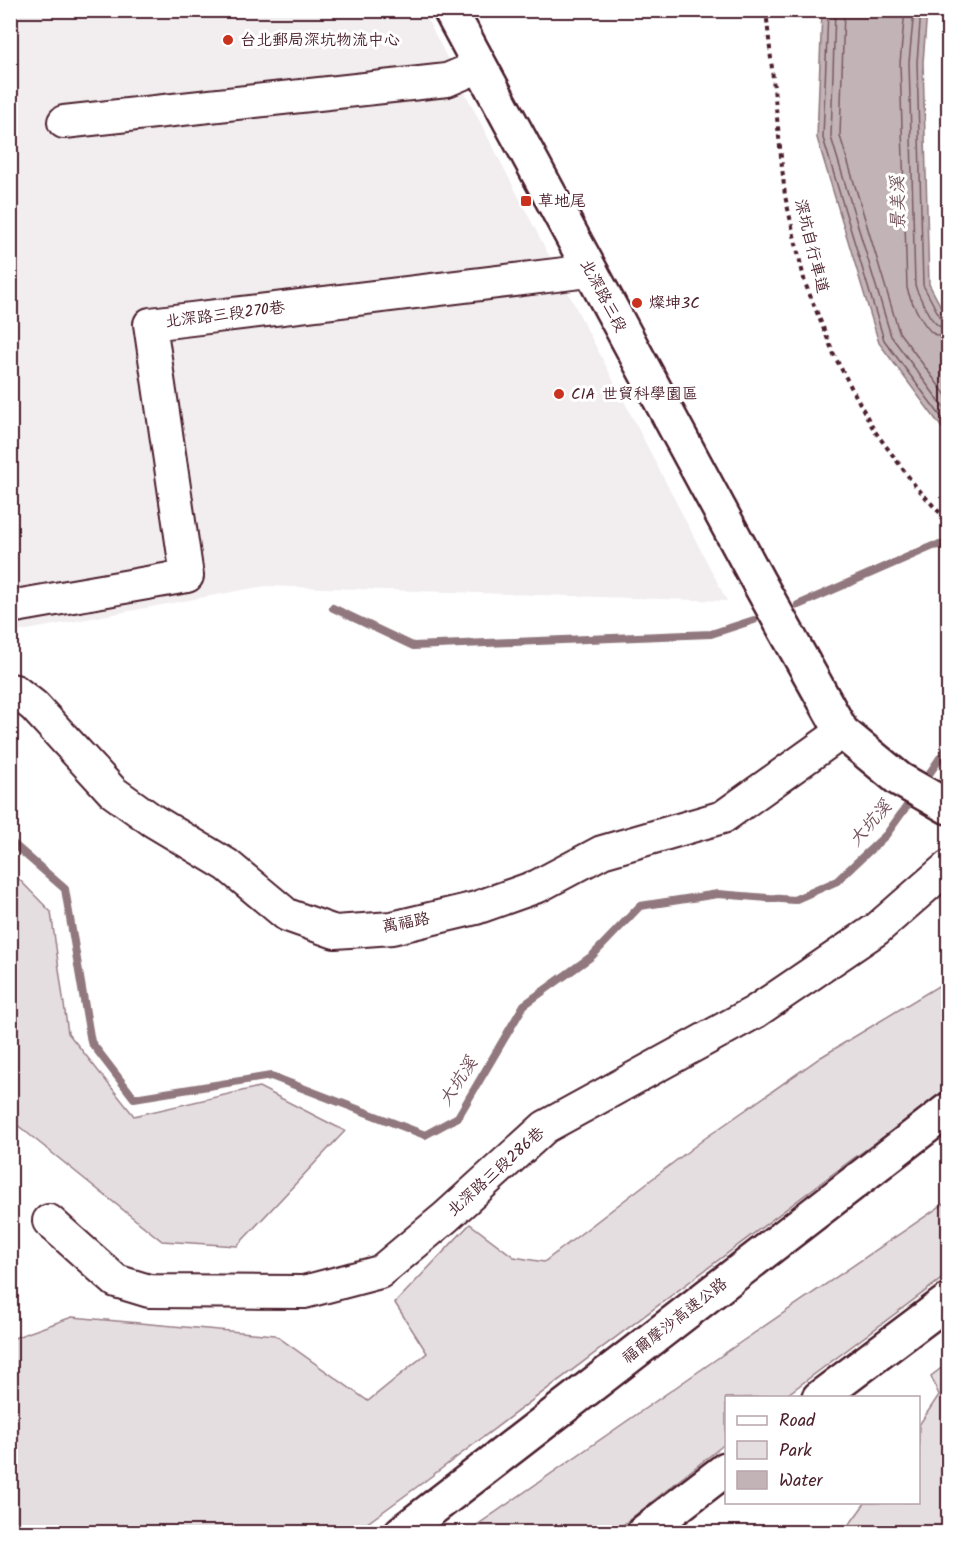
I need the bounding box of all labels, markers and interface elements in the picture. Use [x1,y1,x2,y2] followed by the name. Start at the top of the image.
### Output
[240,28,400,53] place label: 台北郵局深坑物流中心
[221,33,235,47] marker: 台北郵局深坑物流中心
[884,175,914,230] water label: 景美溪
[538,189,586,214] place label: 草地尾
[519,194,533,208] marker: 草地尾
[787,196,835,296] street label: 深坑自行車道
[573,255,633,337] street label: 北深路三段
[649,291,700,316] place label: 燦坤3C
[164,295,286,335] street label: 北深路三段270巷
[630,296,644,310] marker: 燦坤3C
[571,382,698,407] place label: CIA 世貿科學園區
[552,387,566,401] marker: CIA 世貿科學園區
[842,793,900,854] water label: 大坑溪
[380,906,432,940] street label: 萬福路
[432,1051,486,1113] water label: 大坑溪
[442,1121,550,1223] street label: 北深路三段286巷
[617,1272,733,1370] street label: 福爾摩沙高速公路
[725,1396,920,1504] legend
[779,1407,816,1436] text: Road
[779,1437,812,1466] text: Park
[779,1467,824,1496] text: Water

